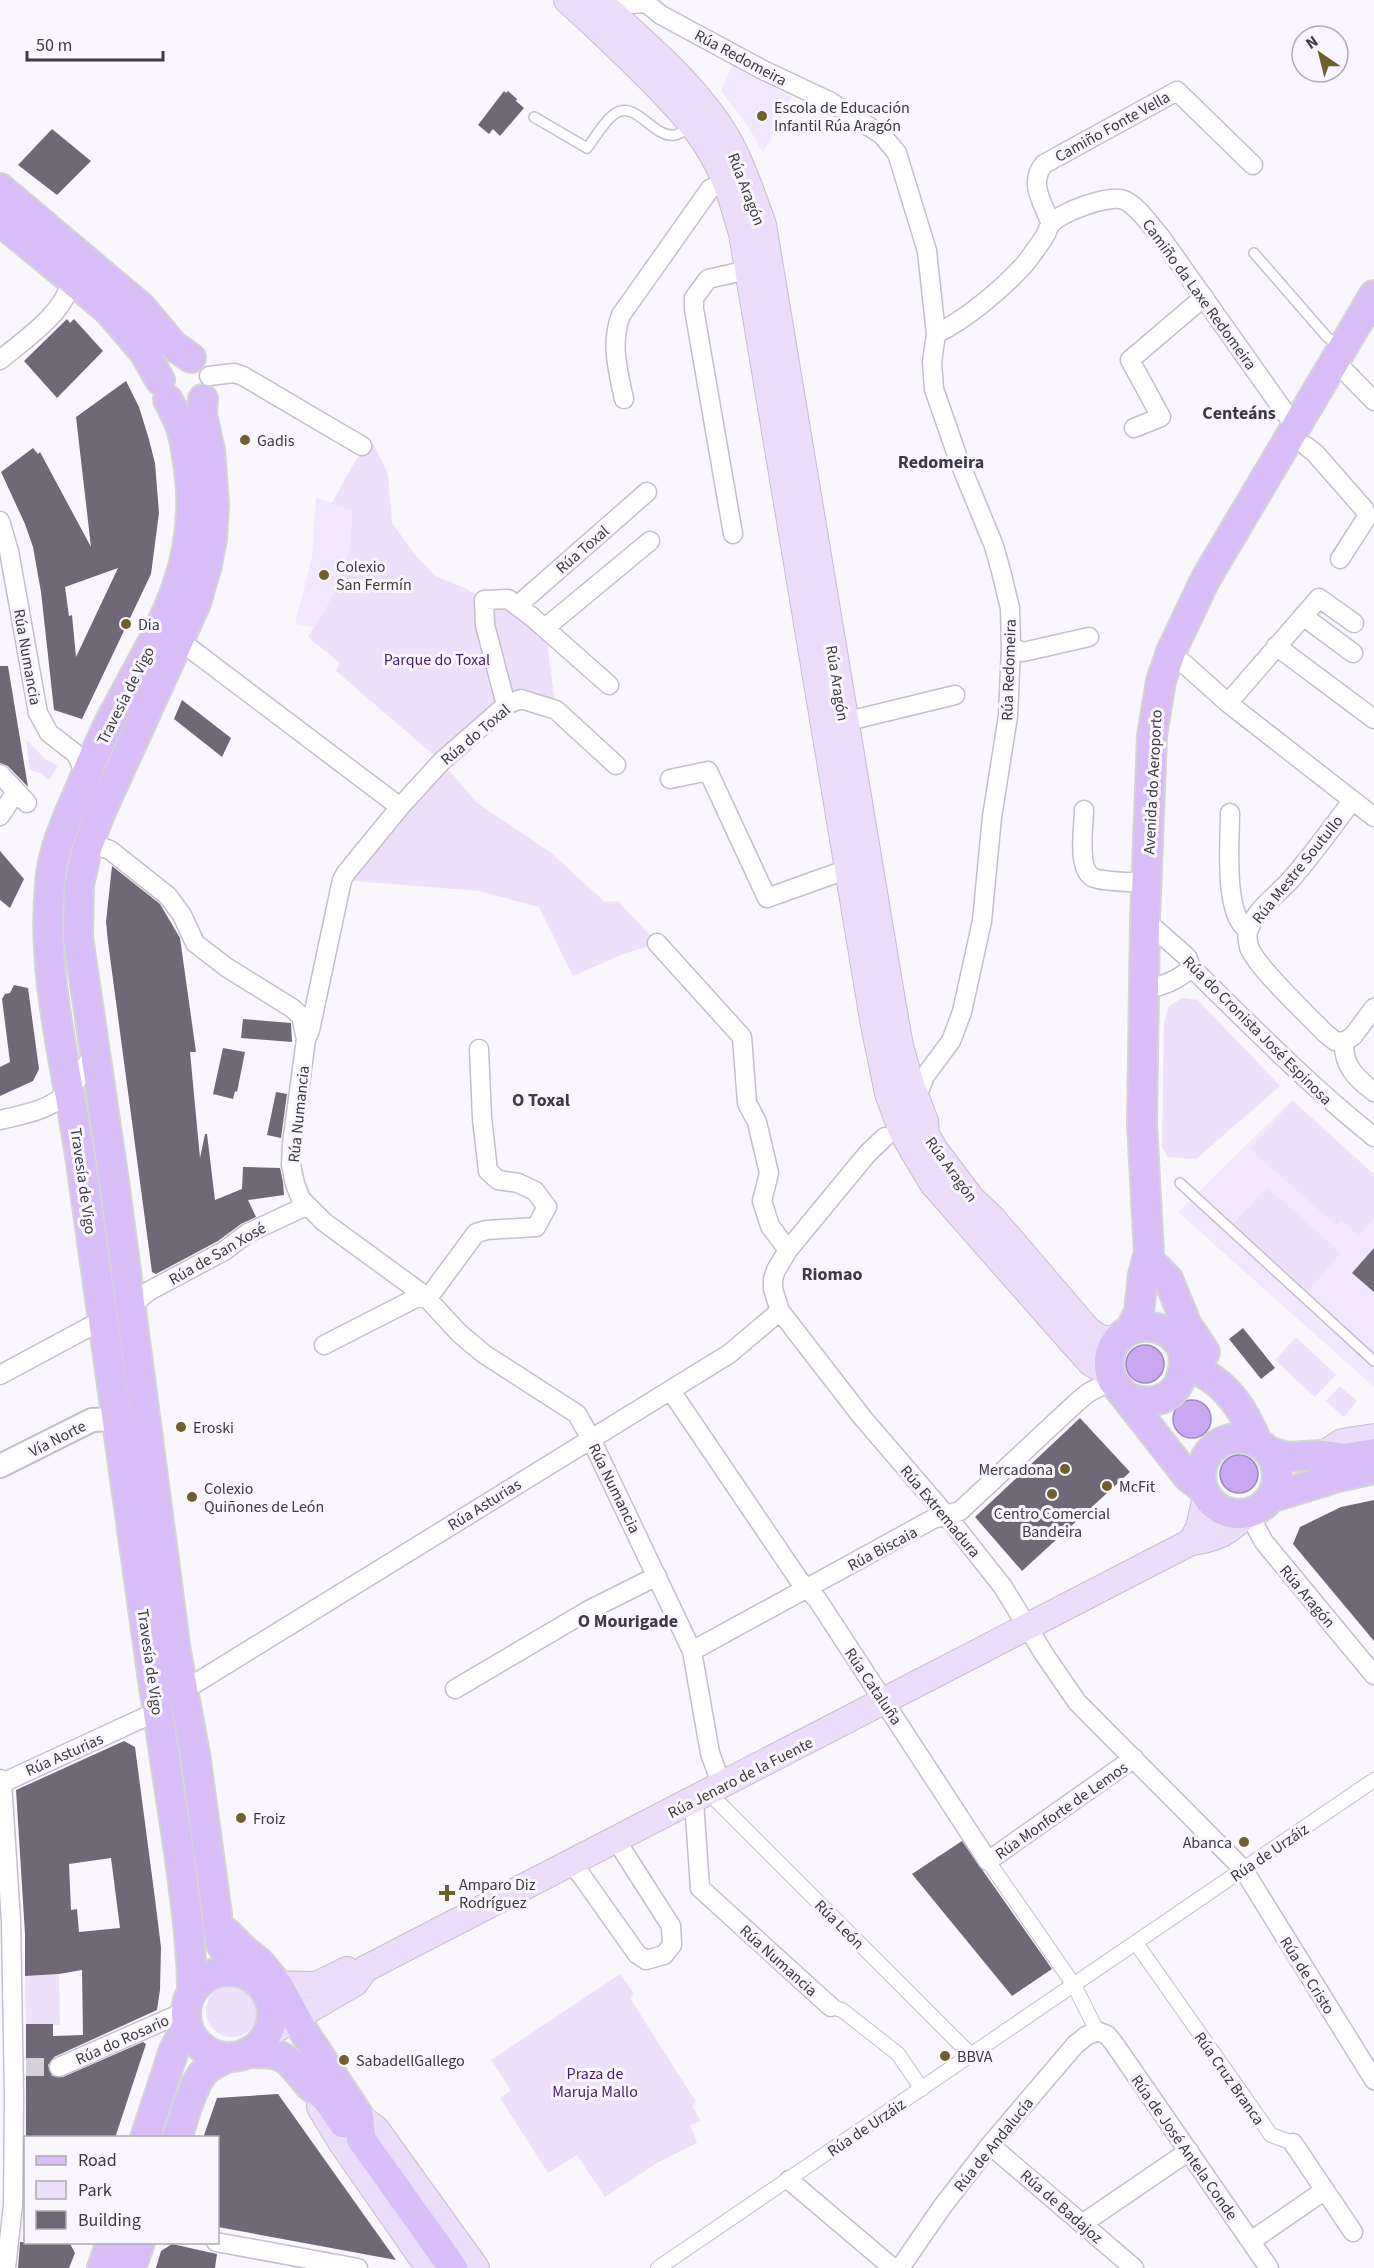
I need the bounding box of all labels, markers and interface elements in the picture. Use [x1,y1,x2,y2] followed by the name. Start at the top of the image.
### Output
[27,24,164,62] scale bar
[690,24,791,92] street label: Rúa Redomeira
[1290,24,1350,84] north arrow
[1301,30,1323,55] text: N
[36,33,72,58] text: 50 m
[1051,86,1174,168] street label: Camiño Fonte Vella
[774,97,910,137] place label: Escola de Educación Infantil Rúa Aragón
[755,109,769,123] marker: Escola de Educación Infantil Rúa Aragón
[722,150,770,229] street label: Rúa Aragón
[1137,215,1262,375] street label: Camiño da Laxe Redomeira
[1202,401,1276,426] district label: Centeáns
[257,430,295,452] place label: Gadis
[238,433,252,447] marker: Gadis
[898,450,984,475] district label: Redomeira
[551,520,614,579] street label: Rúa Toxal
[336,556,412,596] place label: Colexio San Fermín
[317,568,331,582] marker: Colexio San Fermín
[8,607,46,707] street label: Rúa Numancia
[138,614,160,636] place label: Dia
[119,617,133,631] marker: Dia
[996,619,1022,721] street label: Rúa Redomeira
[92,643,160,748] street label: Travesía de Vigo
[820,644,854,723] street label: Rúa Aragón
[384,649,490,671] park label: Parque do Toxal
[436,699,515,770] street label: Rúa do Toxal
[1138,709,1168,855] street label: Avenida do Aeroporto
[1247,811,1348,929] street label: Rúa Mestre Soutullo
[1178,951,1337,1110] street label: Rúa do Cronista José Espinosa
[283,1064,315,1164] street label: Rúa Numancia
[512,1088,570,1113] district label: O Toxal
[65,1127,101,1236] street label: Travesía de Vigo
[920,1132,983,1207] street label: Rúa Aragón
[165,1217,270,1291] street label: Rúa de San Xosé
[802,1262,862,1287] district label: Riomao
[25,1415,90,1463] street label: Vía Norte
[193,1417,234,1439] place label: Eroski
[174,1420,188,1434] marker: Eroski
[583,1440,645,1537] street label: Rúa Numancia
[978,1459,1053,1481] place label: Mercadona
[895,1461,986,1563] street label: Rúa Extremadura
[1058,1462,1072,1476] marker: Mercadona
[444,1473,526,1536] street label: Rúa Asturias
[1119,1476,1156,1498] place label: McFit
[204,1478,324,1518] place label: Colexio Quiñones de León
[1100,1479,1114,1493] marker: McFit
[1045,1487,1059,1501] marker: Centro Comercial Bandeira
[185,1490,199,1504] marker: Colexio Quiñones de León
[994,1503,1110,1543] place label: Centro Comercial Bandeira
[844,1521,921,1577] street label: Rúa Biscaia
[1274,1560,1340,1633] street label: Rúa Aragón
[132,1608,168,1717] street label: Travesía de Vigo
[578,1609,678,1634] district label: O Mourigade
[839,1644,907,1730] street label: Rúa Cataluña
[22,1728,107,1782] street label: Rúa Asturias
[664,1732,817,1824] street label: Rúa Jenaro de la Fuente
[991,1757,1133,1865] street label: Rúa Monforte de Lemos
[253,1808,286,1830] place label: Froiz
[234,1811,248,1825] marker: Froiz
[1226,1818,1313,1887] street label: Rúa de Urzáiz
[1183,1832,1232,1854] place label: Abanca
[1237,1835,1251,1849] marker: Abanca
[459,1874,536,1914] place label: Amparo Diz Rodríguez
[440,1886,454,1900] marker: Amparo Diz Rodríguez
[810,1895,869,1954] street label: Rúa León
[735,1920,822,2002] street label: Rúa Numancia
[1275,1932,1340,2019] street label: Rúa de Cristo
[72,2009,173,2070] street label: Rúa do Rosario
[1189,2028,1269,2130] street label: Rúa Cruz Branca
[957,2046,993,2068] place label: BBVA
[938,2049,952,2063] marker: BBVA
[356,2050,465,2072] place label: SabadellGallego
[337,2053,351,2067] marker: SabadellGallego
[552,2063,638,2103] park label: Praza de Maruja Mallo
[1126,2071,1243,2225] street label: Rúa de José Antela Conde
[823,2093,910,2162] street label: Rúa de Urzáiz
[949,2093,1039,2196] street label: Rúa de Andalucía
[24,2136,219,2244] legend
[78,2148,117,2173] text: Road
[1015,2165,1108,2249] street label: Rúa de Badajoz
[78,2178,112,2203] text: Park
[78,2208,141,2233] text: Building

